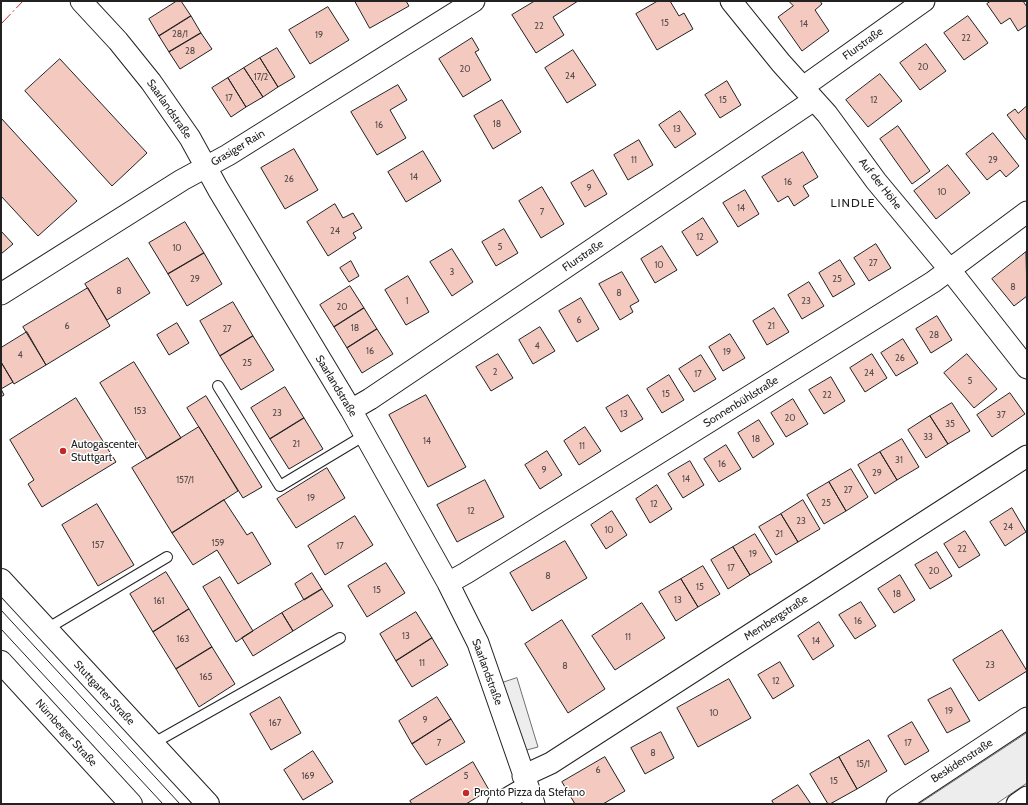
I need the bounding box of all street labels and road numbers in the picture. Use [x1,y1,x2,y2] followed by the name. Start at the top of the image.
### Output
[840,25,886,63] street label: Flurstraße
[144,77,194,141] street label: Saarlandstraße
[209,127,267,169] street label: Grasiger Rain
[856,156,904,212] street label: Auf der Höhe
[560,238,606,274] street label: Flurstraße
[312,353,360,419] street label: Saarlandstraße
[701,374,781,430] street label: Sonnenbühlstraße
[742,592,810,644] street label: Membergstraße
[469,637,505,707] street label: Saarlandstraße
[71,658,137,728] street label: Stuttgarter Straße
[32,697,100,769] street label: Nürnberger Straße
[929,736,995,786] street label: Beskidenstraße

